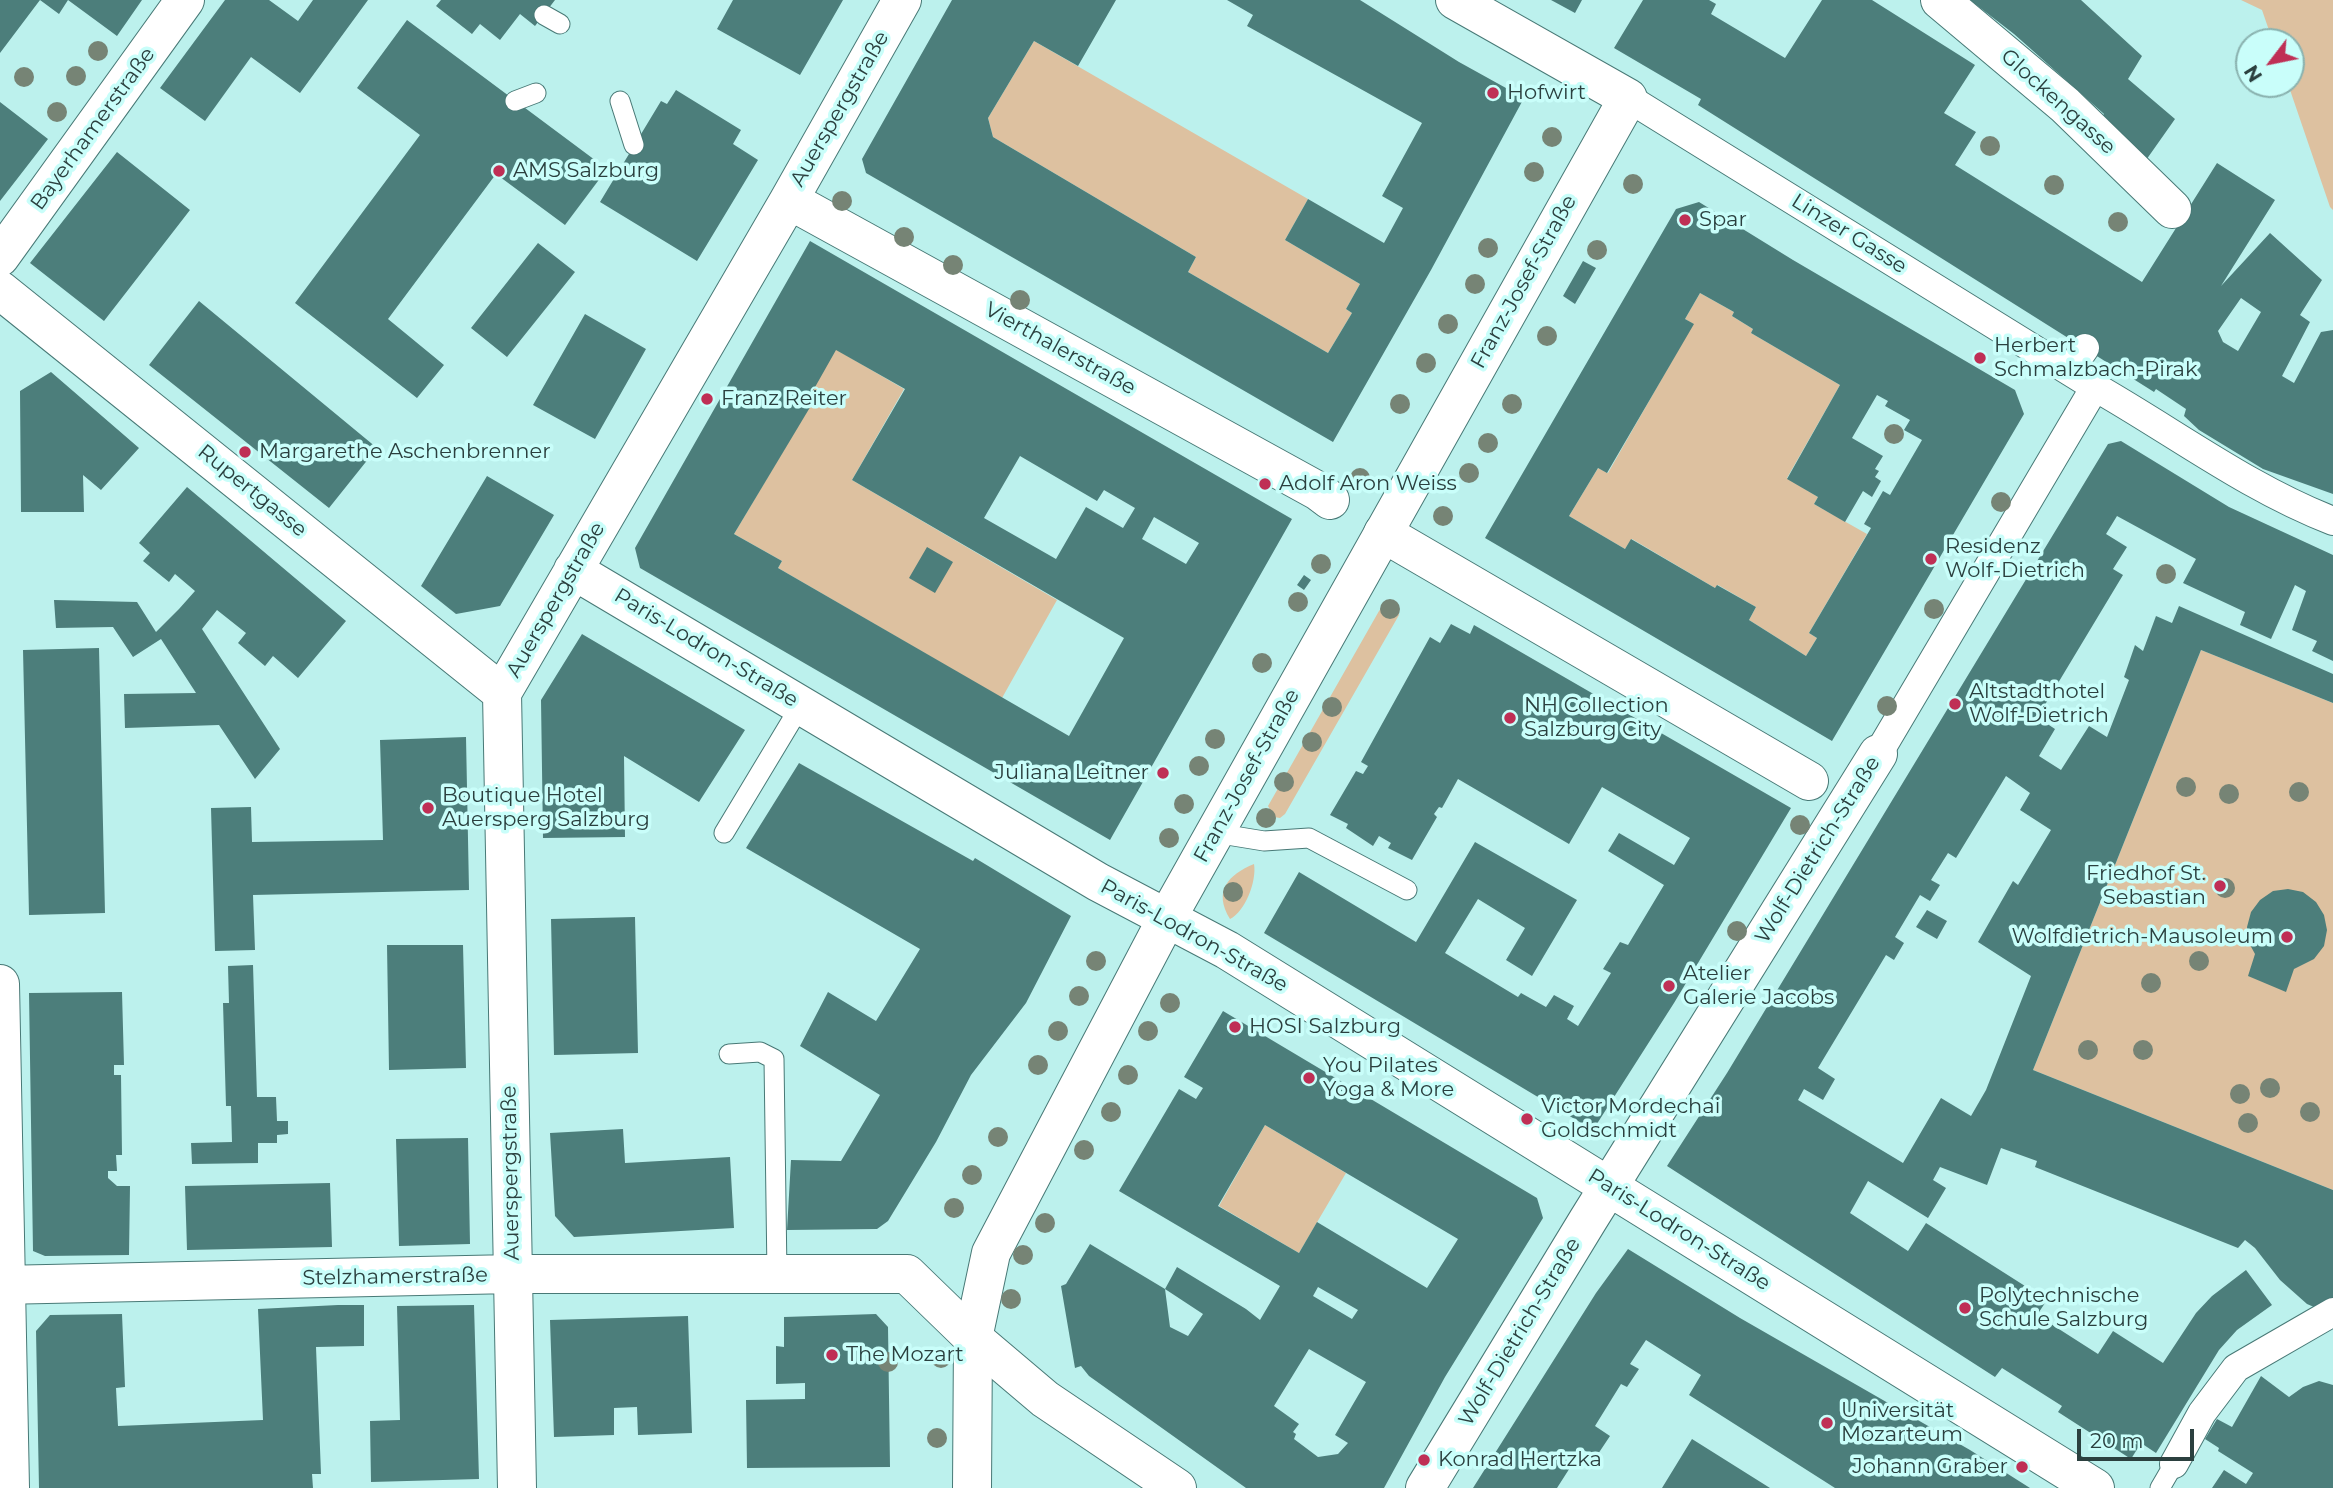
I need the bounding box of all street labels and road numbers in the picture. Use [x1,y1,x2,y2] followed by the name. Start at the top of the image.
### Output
[785,27,895,191] street label: Auerspergstraße
[25,43,161,215] street label: Bayerhamerstraße
[1995,44,2121,160] street label: Glockengasse
[1787,189,1911,279] street label: Linzer Gasse
[1466,191,1582,373] street label: Franz-Josef-Straße
[980,297,1140,401] street label: Vierthalerstraße
[192,439,312,543] street label: Rupertgasse
[501,518,611,682] street label: Auerspergstraße
[609,583,803,713] street label: Paris-Lodron-Straße
[1189,685,1305,867] street label: Franz-Josef-Straße
[1750,752,1886,948] street label: Wolf-Dietrich-Straße
[1096,874,1292,998] street label: Paris-Lodron-Straße
[497,1085,525,1261] street label: Auerspergstraße
[1583,1164,1775,1296] street label: Paris-Lodron-Straße
[1454,1233,1586,1431] street label: Wolf-Dietrich-Straße
[302,1263,488,1291] street label: Stelzhamerstraße

